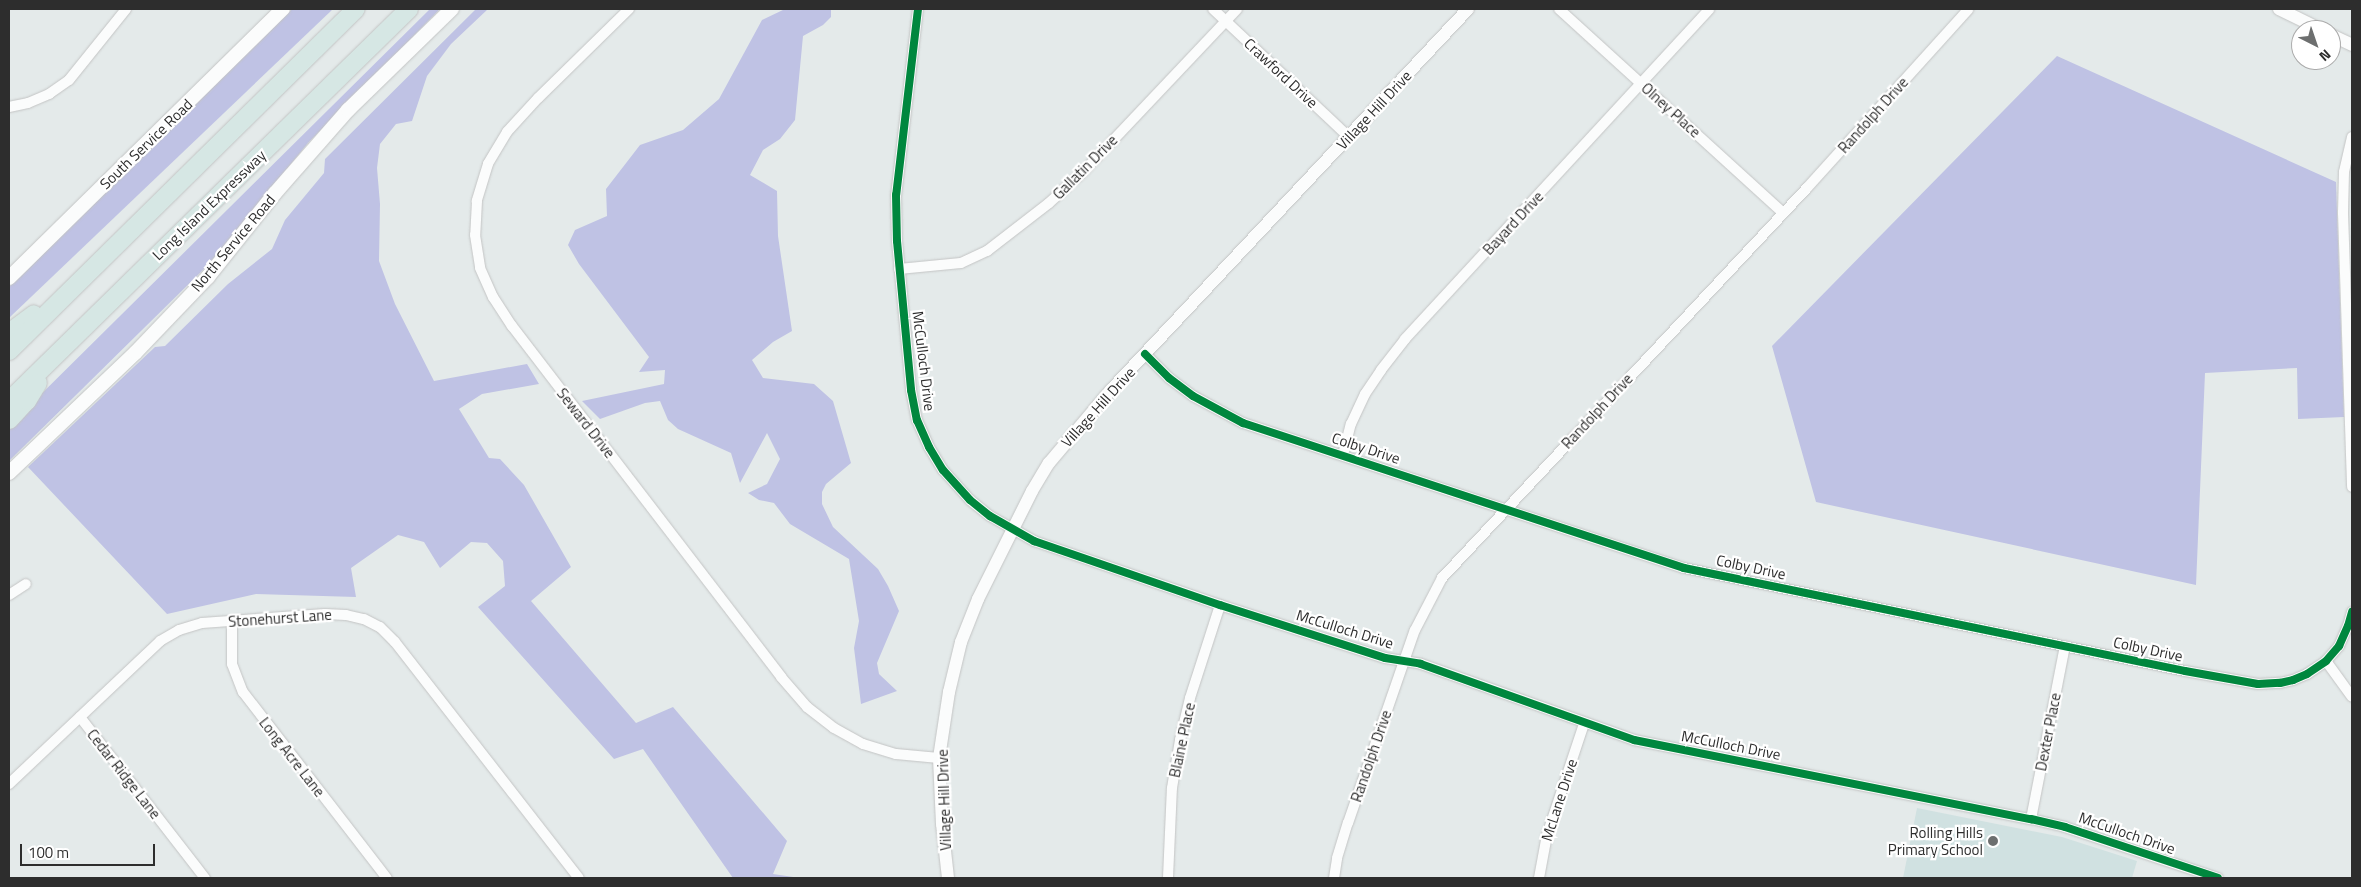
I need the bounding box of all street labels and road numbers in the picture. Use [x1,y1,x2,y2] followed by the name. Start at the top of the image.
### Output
[1240,34,1322,112] street label: Crawford Drive
[1333,67,1415,153] street label: Village Hill Drive
[1834,73,1912,157] street label: Randolph Drive
[1638,79,1704,141] street label: Olney Place
[96,95,196,193] street label: South Service Road
[1049,131,1121,203] street label: Gallatin Drive
[149,146,269,264] street label: Long Island Expressway
[1479,187,1547,259] street label: Bayard Drive
[187,191,279,295] street label: North Service Road
[909,310,939,412] street label: McCulloch Drive
[1057,363,1139,451] street label: Village Hill Drive
[1558,370,1636,452] street label: Randolph Drive
[553,385,619,461] street label: Seward Drive
[1330,429,1402,467] street label: Colby Drive
[1715,551,1787,583] street label: Colby Drive
[228,605,332,631] street label: Stonehurst Lane
[1294,606,1396,652] street label: McCulloch Drive
[2112,633,2184,665] street label: Colby Drive
[2032,691,2064,773] street label: Dexter Place
[1165,701,1199,779] street label: Blaine Place
[1347,708,1395,804] street label: Randolph Drive
[255,714,329,800] street label: Long Acre Lane
[83,726,165,822] street label: Cedar Ridge Lane
[1680,727,1782,763] street label: McCulloch Drive
[933,749,955,851] street label: Village Hill Drive
[1537,757,1581,843] street label: McLane Drive
[2077,808,2177,858] street label: McCulloch Drive

